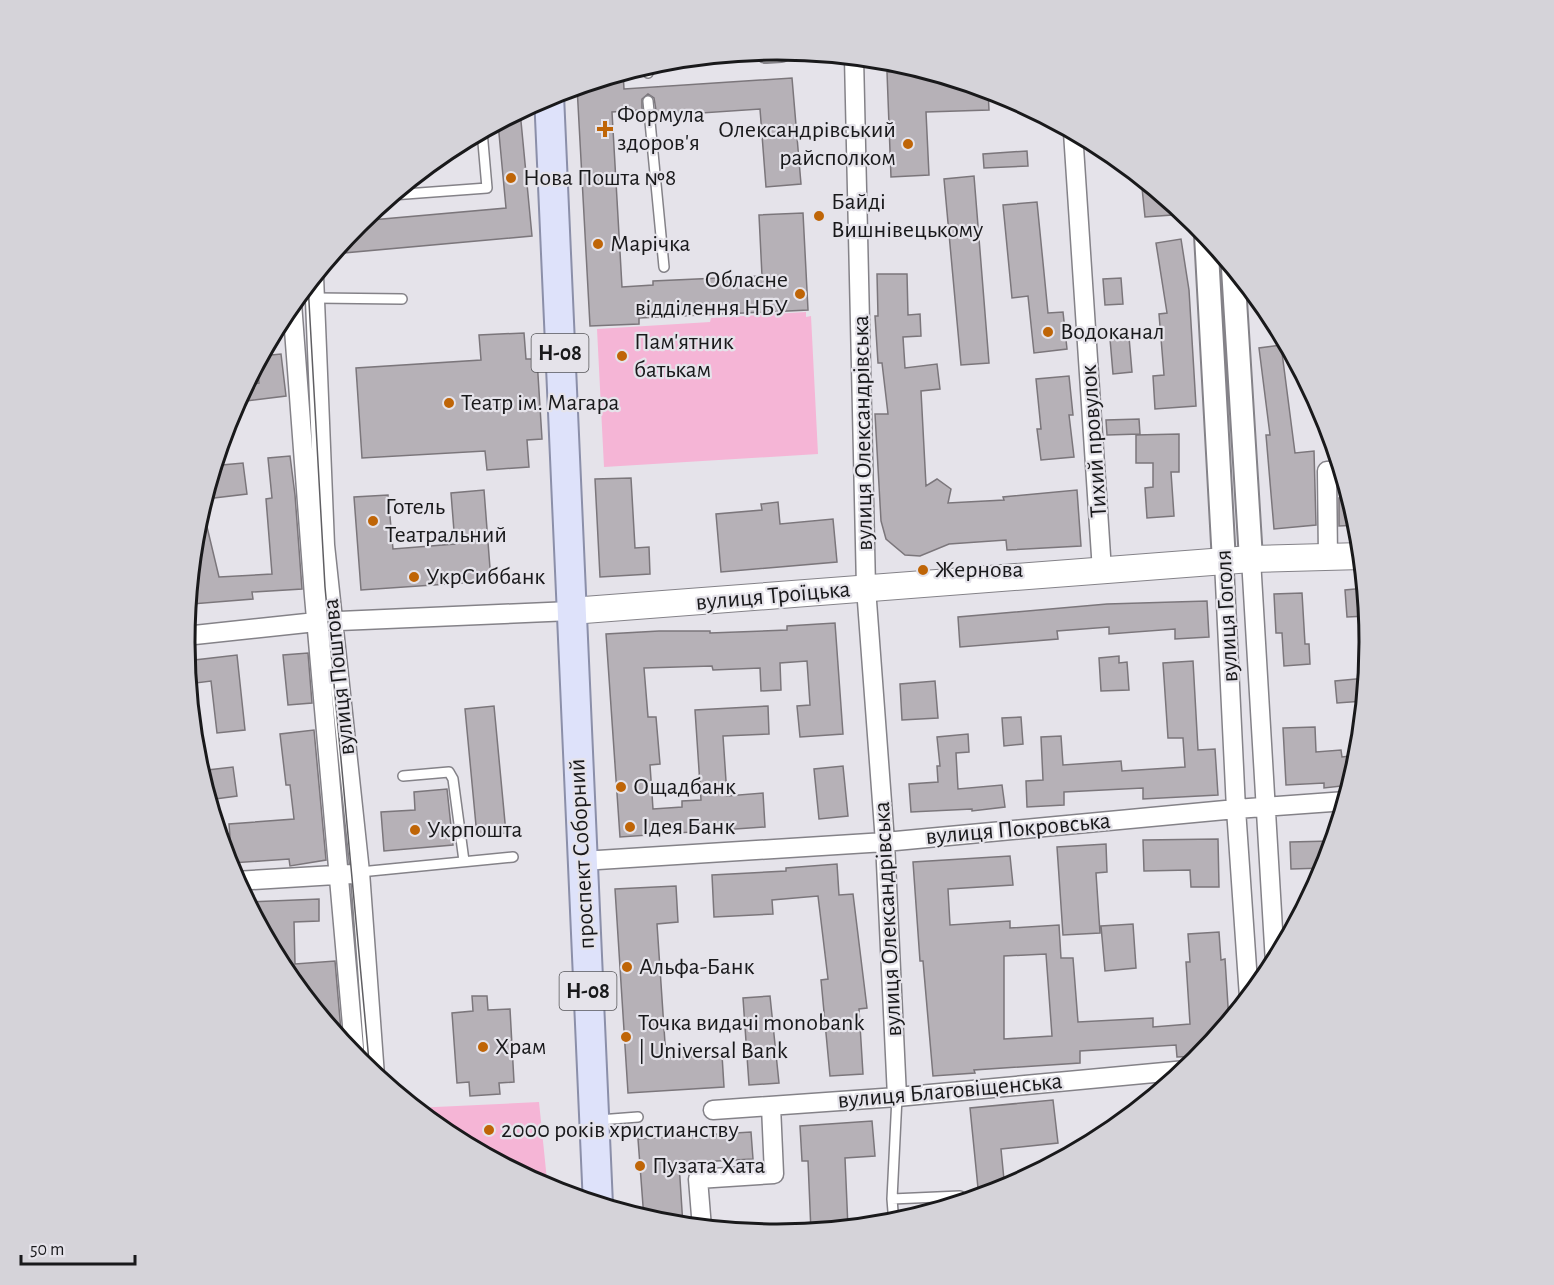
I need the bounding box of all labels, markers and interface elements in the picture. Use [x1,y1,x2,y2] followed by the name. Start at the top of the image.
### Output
[617,103,705,155] place label: Формула здоров'я
[718,118,896,170] place label: Олександрівський райсполком
[598,122,612,136] marker: Формула здоров'я
[901,137,915,151] marker: Олександрівський райсполком
[523,166,676,190] place label: Нова Пошта №8
[504,171,518,185] marker: Нова Пошта №8
[831,190,984,242] place label: Байді Вишнівецькому
[812,209,826,223] marker: Байді Вишнівецькому
[610,232,691,256] place label: Марічка
[591,237,605,251] marker: Марічка
[635,268,788,320] place label: Обласне відділення НБУ
[793,287,807,301] marker: Обласне відділення НБУ
[849,315,877,551] street label: вулиця Олександрівська
[1060,320,1164,344] place label: Водоканал
[1041,325,1055,339] marker: Водоканал
[634,330,734,382] place label: Пам'ятник батькам
[532,334,588,372] road number: Н-08
[615,349,629,363] marker: Пам'ятник батькам
[1077,364,1111,518] street label: Тихий провулок
[461,391,620,415] place label: Театр ім. Магара
[442,396,456,410] marker: Театр ім. Магара
[385,495,507,547] place label: Готель Театральний
[366,514,380,528] marker: Готель Театральний
[1212,549,1242,683] street label: вулиця Гоголя
[935,558,1024,582] place label: Жернова
[916,563,930,577] marker: Жернова
[426,565,545,589] place label: УкрСиббанк
[407,570,421,584] marker: УкрСиббанк
[695,577,851,615] street label: вулиця Троїцька
[319,597,359,757] street label: вулиця Поштова
[565,758,599,950] street label: проспект Соборний
[633,775,736,799] place label: Ощадбанк
[614,780,628,794] marker: Ощадбанк
[870,801,906,1037] street label: вулиця Олександрівська
[924,809,1112,849] street label: вулиця Покровська
[642,815,735,839] place label: Ідея Банк
[427,818,523,842] place label: Укрпошта
[623,820,637,834] marker: Ідея Банк
[408,823,422,837] marker: Укрпошта
[639,955,754,979] place label: Альфа-Банк
[620,960,634,974] marker: Альфа-Банк
[560,972,616,1010] road number: Н-08
[638,1011,864,1064] place label: Точка видачі monobank | Universal Bank
[619,1030,633,1044] marker: Точка видачі monobank | Universal Bank
[495,1035,547,1059] place label: Храм
[476,1040,490,1054] marker: Храм
[837,1069,1063,1113] street label: вулиця Благовіщенська
[501,1118,739,1142] place label: 2000 років христианству
[482,1123,496,1137] marker: 2000 років христианству
[652,1154,765,1178] place label: Пузата Хата
[633,1159,647,1173] marker: Пузата Хата
[21,1228,135,1266] scale bar
[30,1241,64,1259] text: 50 m

